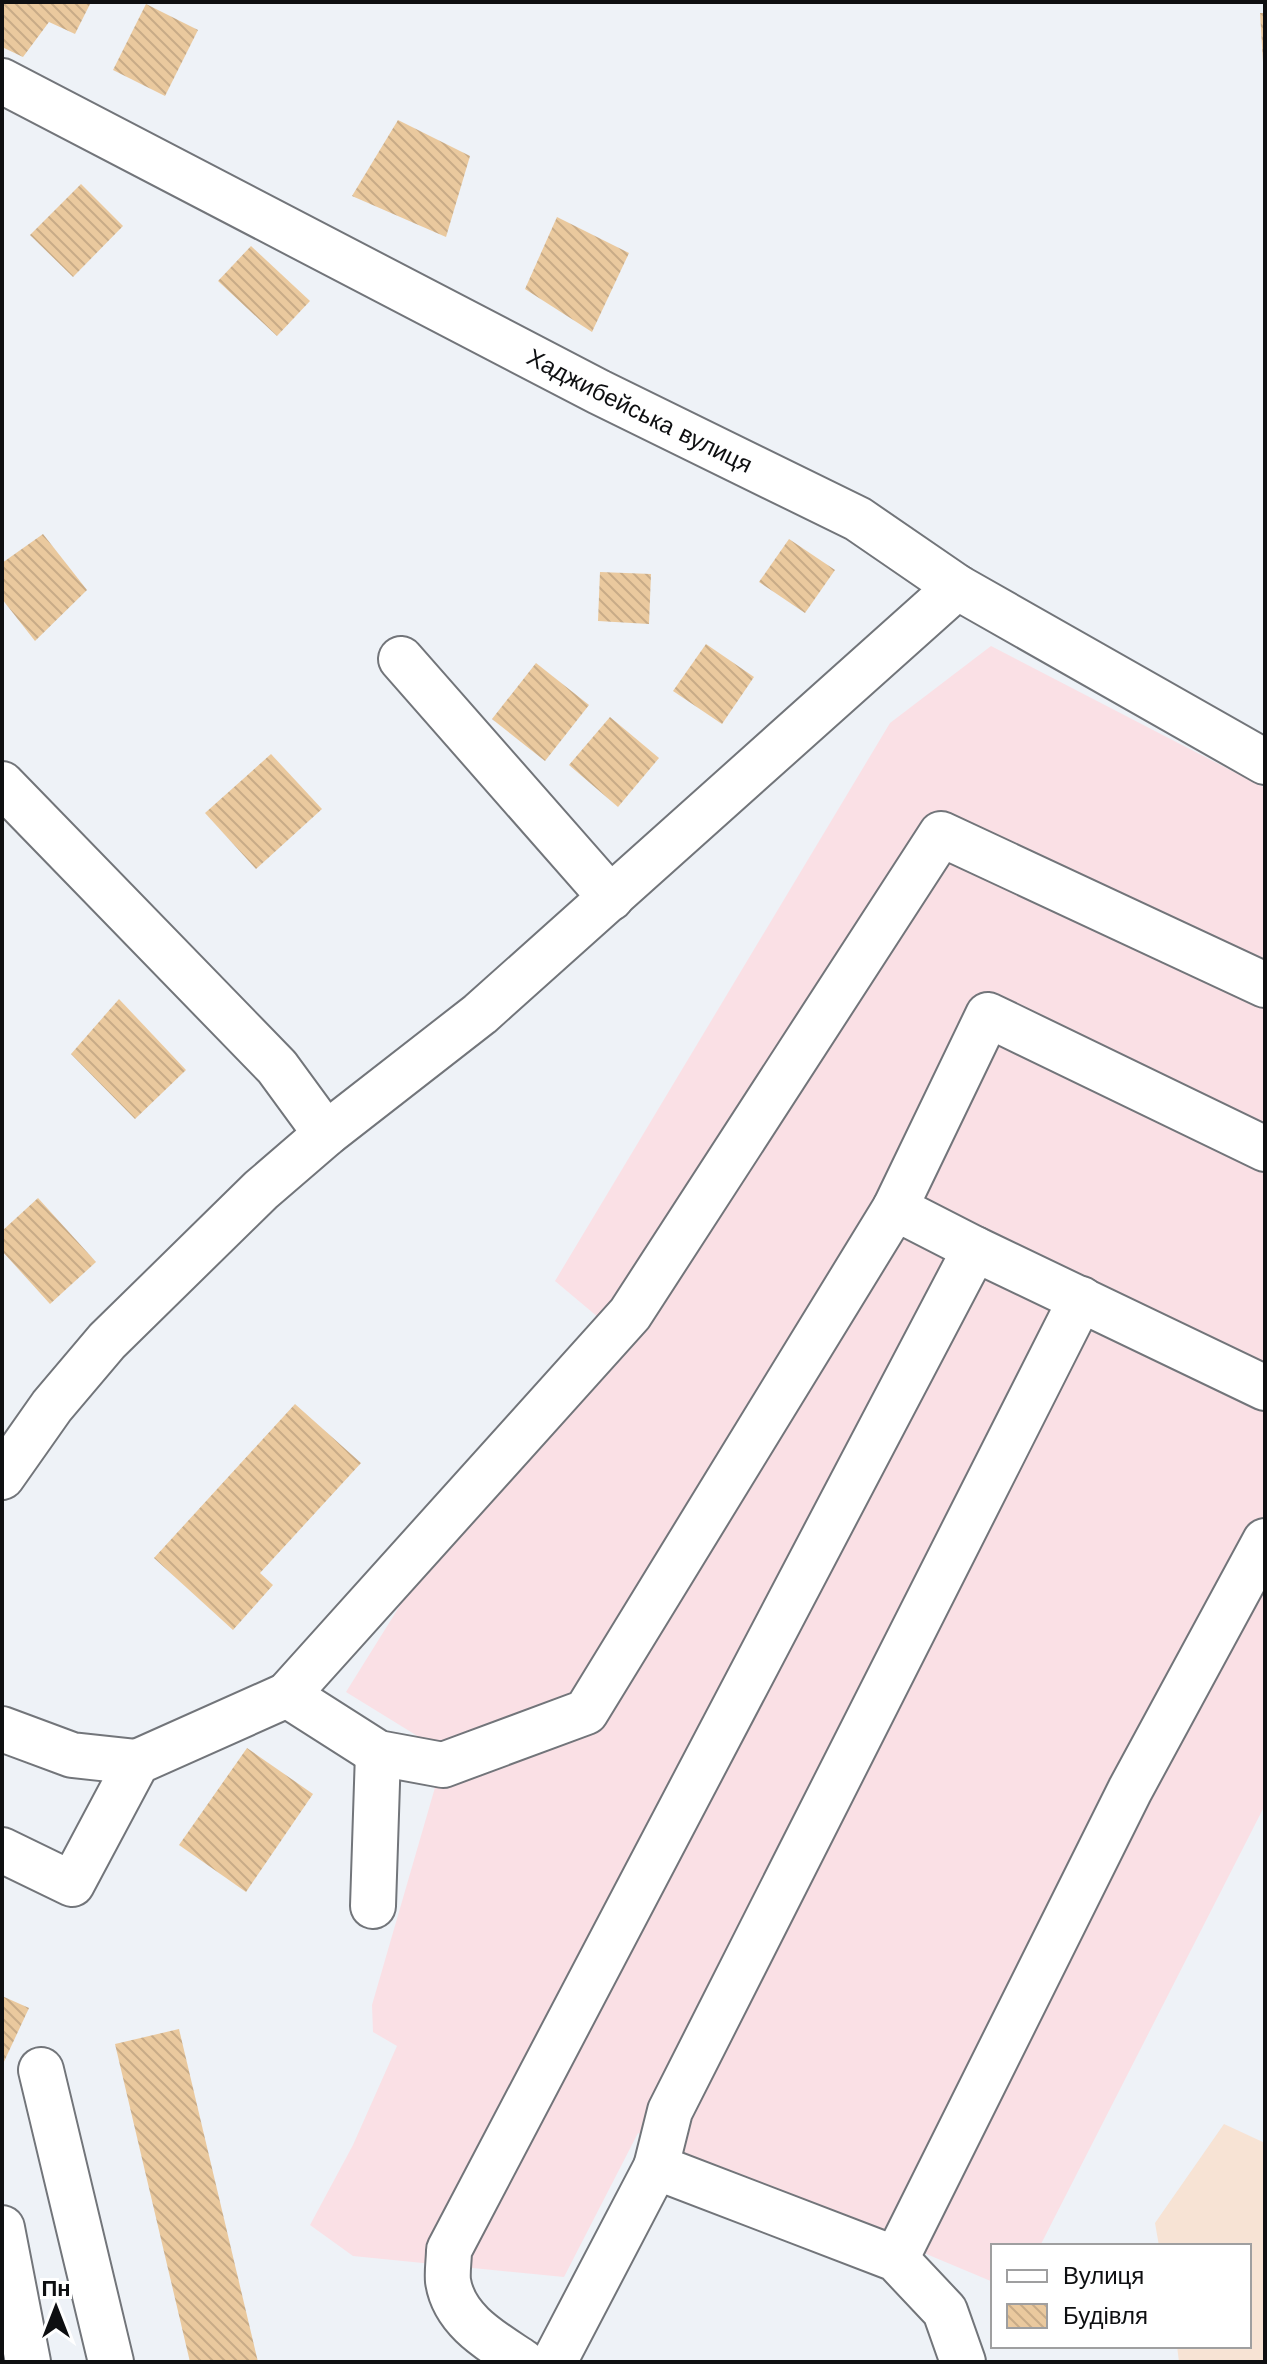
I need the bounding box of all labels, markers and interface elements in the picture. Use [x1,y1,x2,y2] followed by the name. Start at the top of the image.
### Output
[522,343,757,479] street label: Хаджибейська вулиця
[991,2244,1251,2348] legend
[1063,2262,1144,2290] text: Вулиця
[16,2268,96,2348] north arrow
[41,2276,71,2301] text: Пн
[1063,2302,1148,2330] text: Будівля

